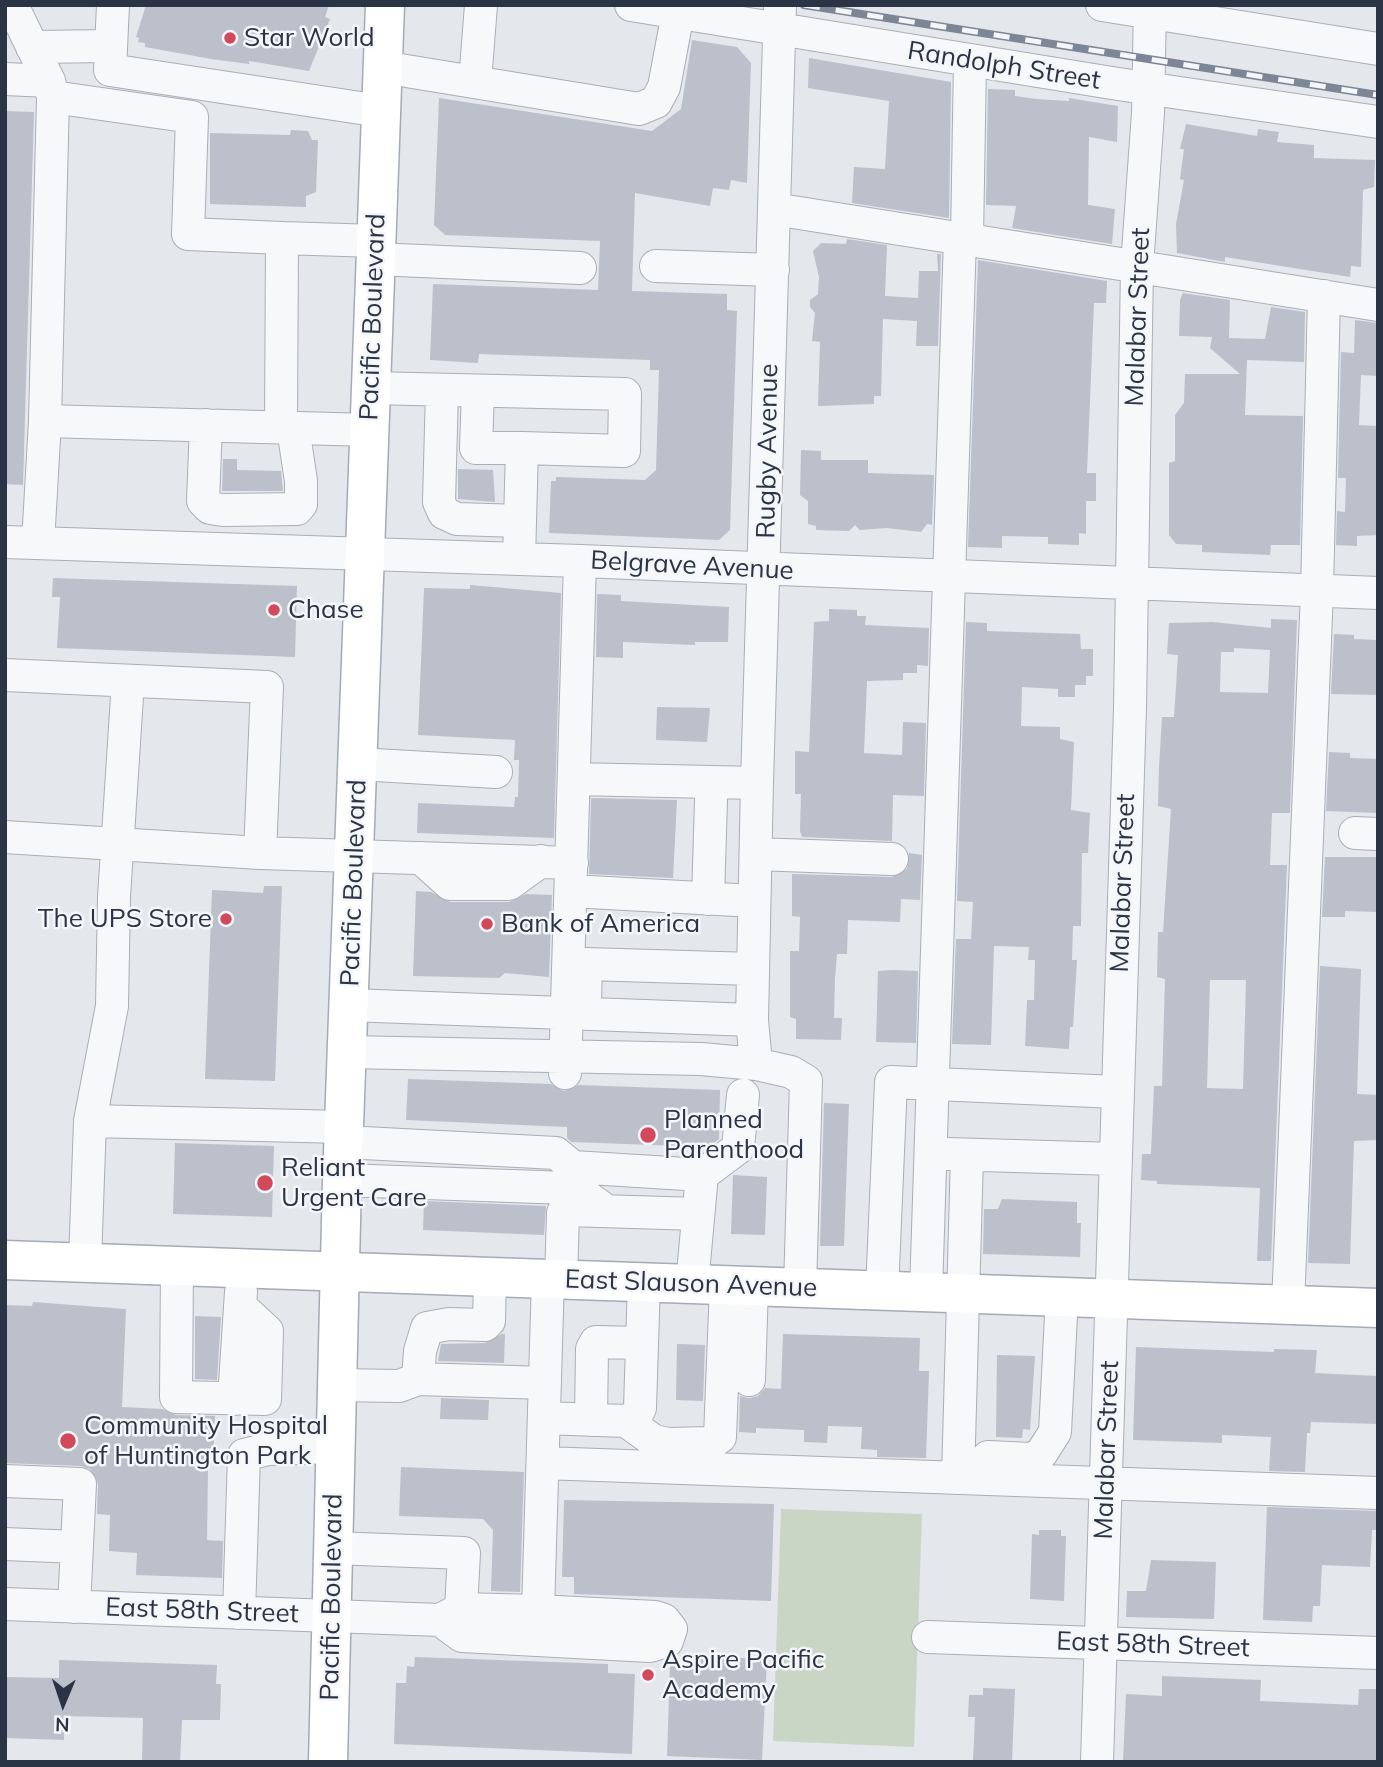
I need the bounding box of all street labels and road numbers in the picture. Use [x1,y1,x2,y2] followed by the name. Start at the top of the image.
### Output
[905,35,1103,97] street label: Randolph Street
[354,213,392,421] street label: Pacific Boulevard
[1119,227,1157,407] street label: Malabar Street
[751,363,785,539] street label: Rugby Avenue
[590,545,794,587] street label: Belgrave Avenue
[335,779,373,987] street label: Pacific Boulevard
[1104,793,1142,973] street label: Malabar Street
[564,1264,818,1304] street label: East Slauson Avenue
[1088,1360,1126,1540] street label: Malabar Street
[315,1493,349,1701] street label: Pacific Boulevard
[105,1592,299,1630] street label: East 58th Street
[1056,1626,1250,1664] street label: East 58th Street

